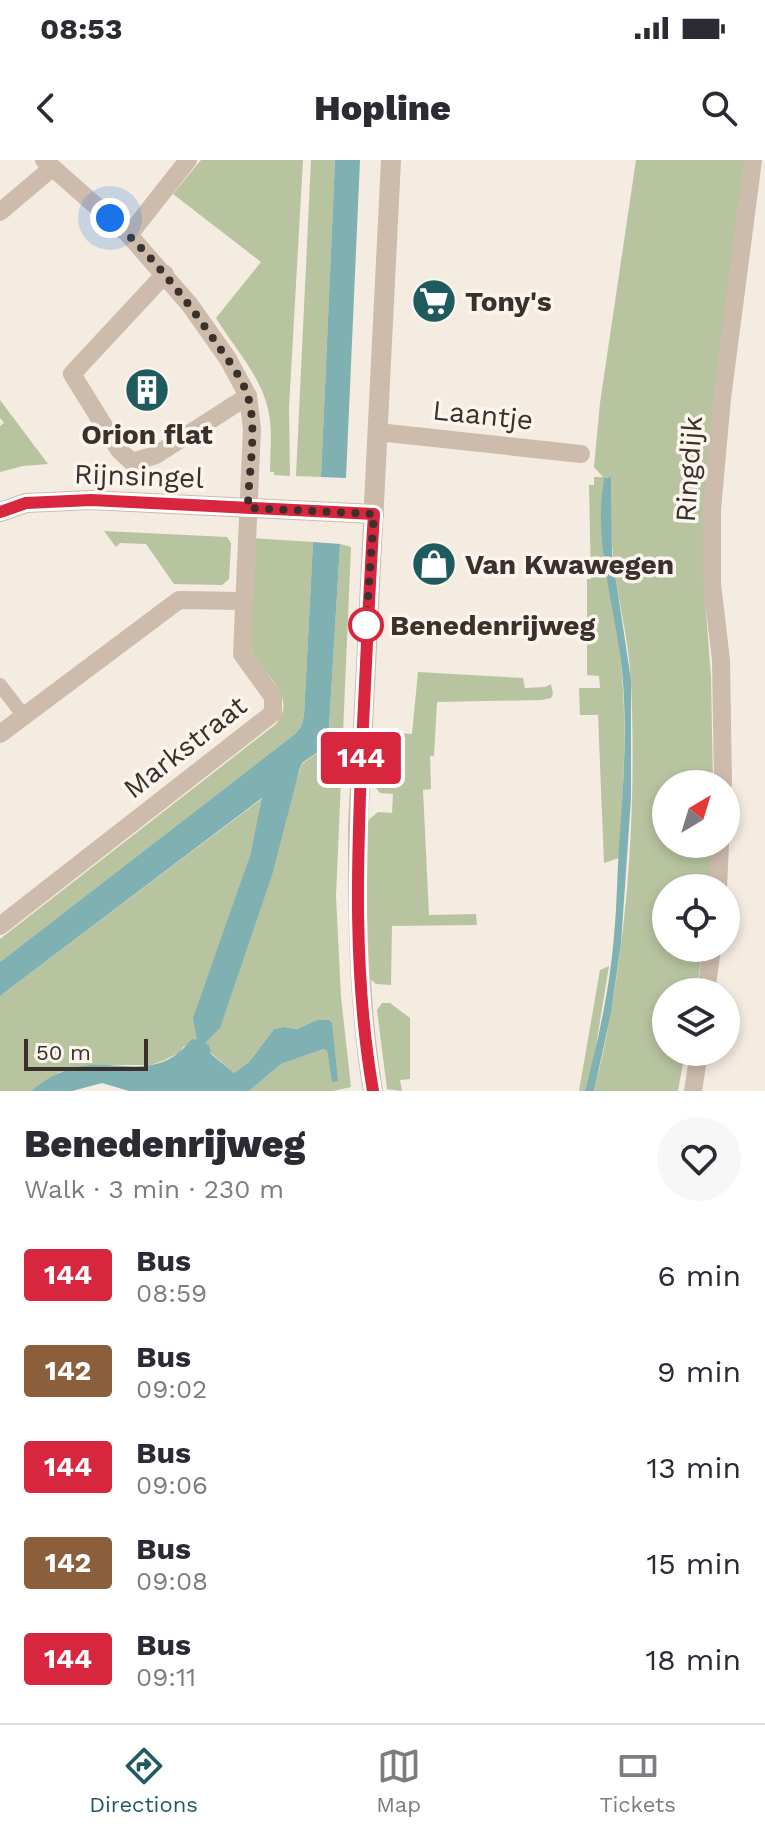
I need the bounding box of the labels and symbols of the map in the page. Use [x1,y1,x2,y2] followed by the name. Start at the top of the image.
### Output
[90,198,130,238] your location
[410,277,458,325] supermarket icon: Tony's
[465,285,552,318] place label: Tony's
[123,366,171,414] building icon: Orion flat
[431,393,535,437] street label: Laantje
[669,415,709,523] street label: Ringdijk
[81,418,213,451] place label: Orion flat
[74,457,205,495] street label: Rijnsingel
[410,540,458,588] shop icon: Van Kwawegen
[465,548,674,581] place label: Van Kwawegen
[349,608,383,642] marker: Benedenrijweg
[390,609,595,642] place label: Benedenrijweg
[117,689,253,805] street label: Markstraat
[315,732,407,784] line badge: 144
[652,770,740,858] north arrow
[24,1035,148,1071] scale bar

